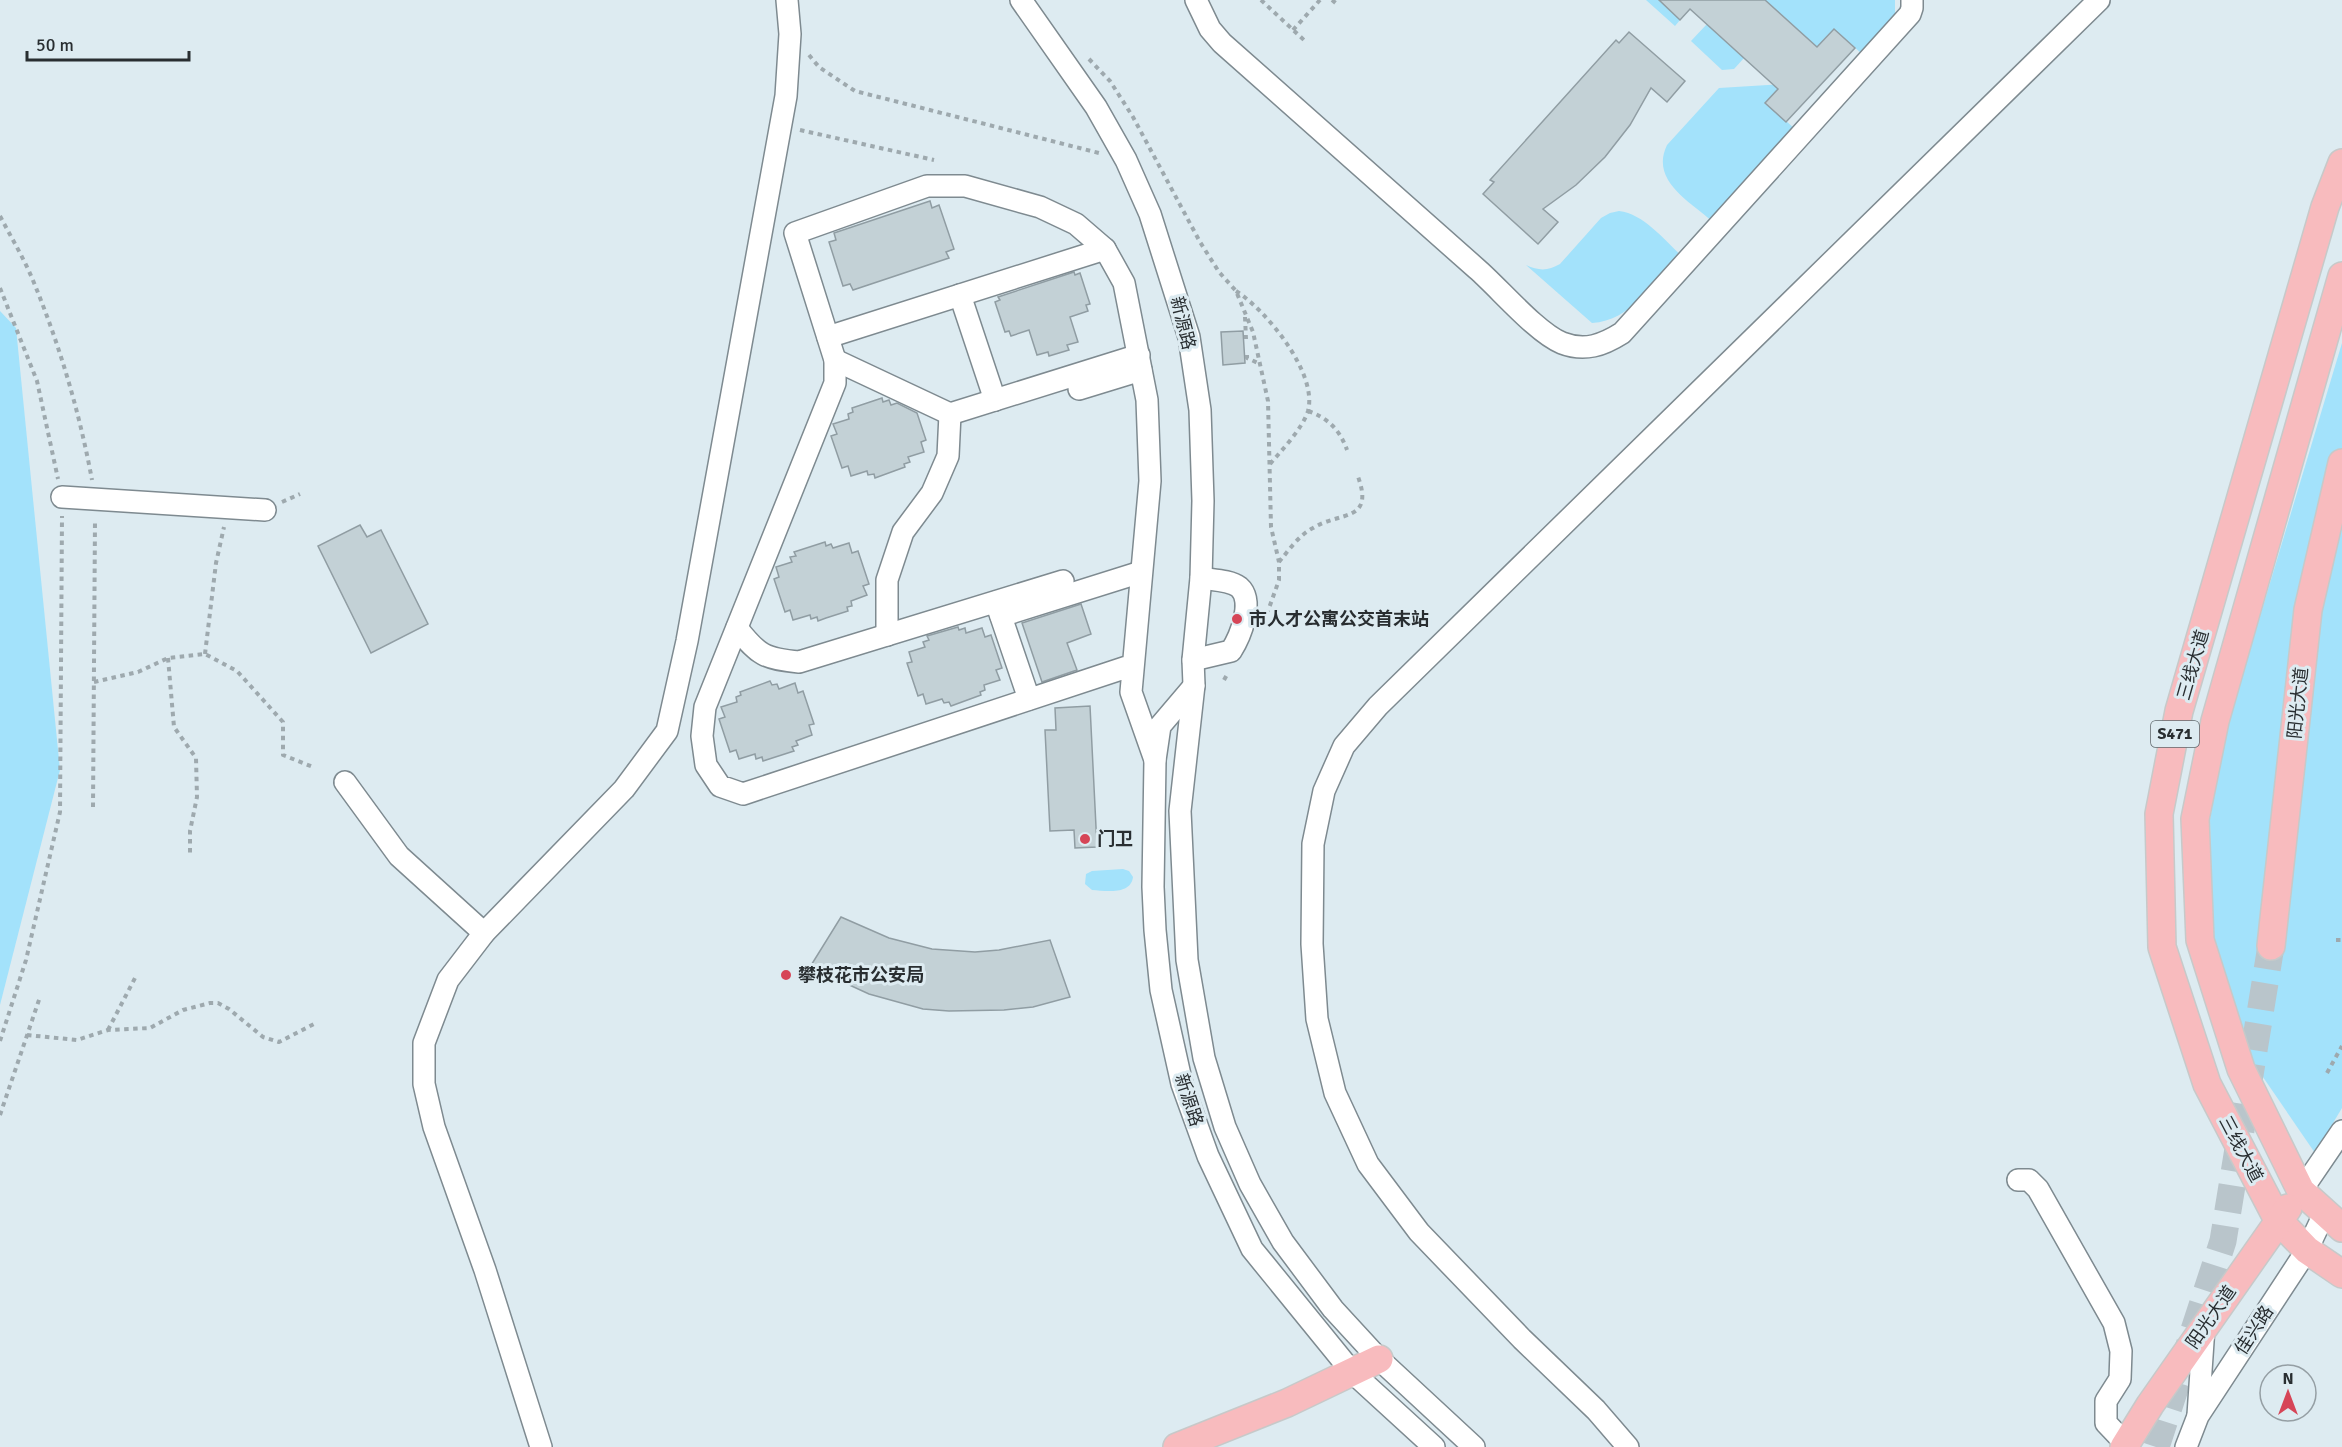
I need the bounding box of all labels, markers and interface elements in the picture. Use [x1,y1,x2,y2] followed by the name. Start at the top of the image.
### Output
[27,24,189,62] scale bar
[36,34,74,56] text: 50 m
[1166,294,1200,352] street label: 新源路
[1249,608,1429,630] place label: 市人才公寓公交首末站
[1230,612,1244,626] marker: 市人才公寓公交首末站
[2173,627,2213,703] street label: 三线大道
[2283,666,2313,740] street label: 阳光大道
[2151,721,2199,747] road number: S471
[1097,828,1133,850] place label: 门卫
[1078,832,1092,846] marker: 门卫
[798,964,924,986] place label: 攀枝花市公安局
[779,968,793,982] marker: 攀枝花市公安局
[1170,1071,1208,1129] street label: 新源路
[2214,1112,2268,1186] street label: 三线大道
[2181,1281,2241,1353] street label: 阳光大道
[2230,1301,2278,1359] street label: 佳兴路
[2258,1363,2318,1423] north arrow
[2282,1369,2294,1389] text: N

